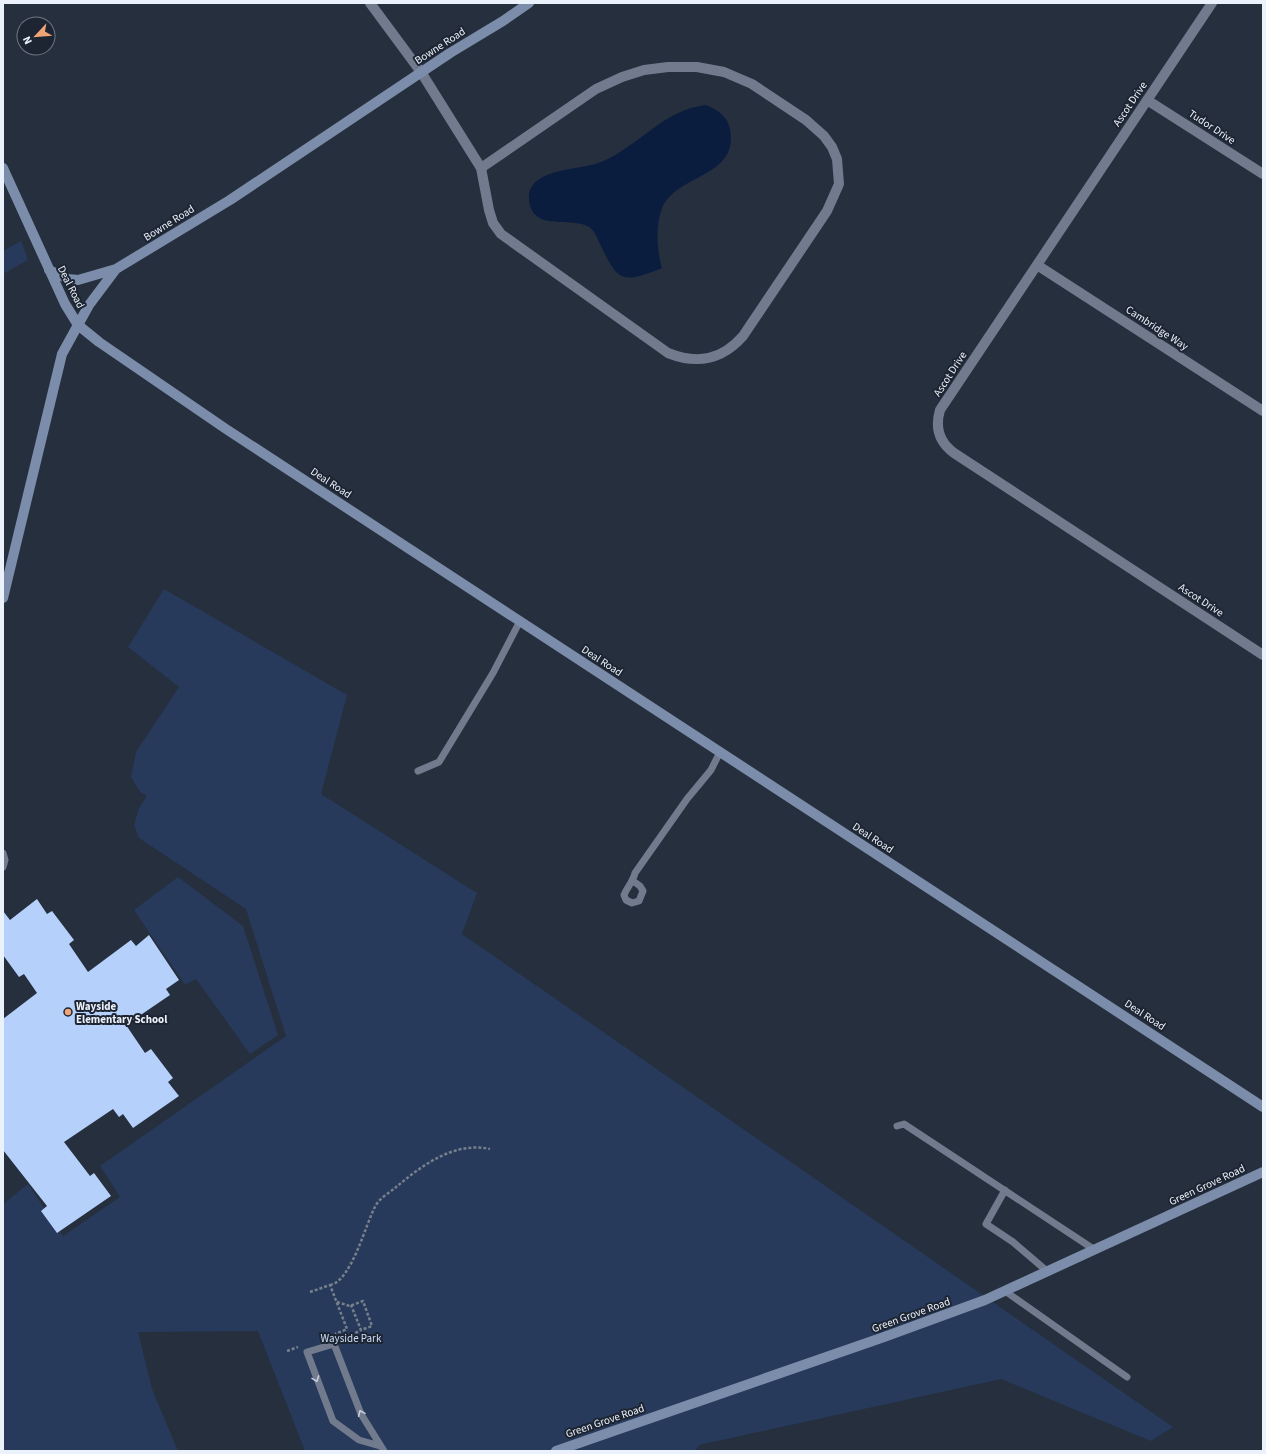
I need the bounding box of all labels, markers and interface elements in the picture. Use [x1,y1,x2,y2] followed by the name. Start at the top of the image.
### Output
[16,16,56,56] north arrow
[412,24,468,68] street label: Bowne Road
[19,34,36,47] text: N
[1109,78,1151,129] street label: Ascot Drive
[1186,106,1239,148] street label: Tudor Drive
[141,201,197,245] street label: Bowne Road
[54,263,88,311] street label: Deal Road
[1123,302,1191,354] street label: Cambridge Way
[930,348,971,400] street label: Ascot Drive
[308,464,354,502] street label: Deal Road
[1175,580,1227,621] street label: Ascot Drive
[579,642,625,680] street label: Deal Road
[850,819,896,857] street label: Deal Road
[1122,996,1168,1034] street label: Deal Road
[76,999,168,1027] place label: Wayside Elementary School
[63,1007,73,1017] marker: Wayside Elementary School
[1166,1161,1248,1209] street label: Green Grove Road
[870,1294,952,1336] street label: Green Grove Road
[321,1331,382,1346] park label: Wayside Park
[312,1375,320,1382] one-way arrow
[564,1400,646,1442] street label: Green Grove Road
[357,1409,365,1416] one-way arrow

